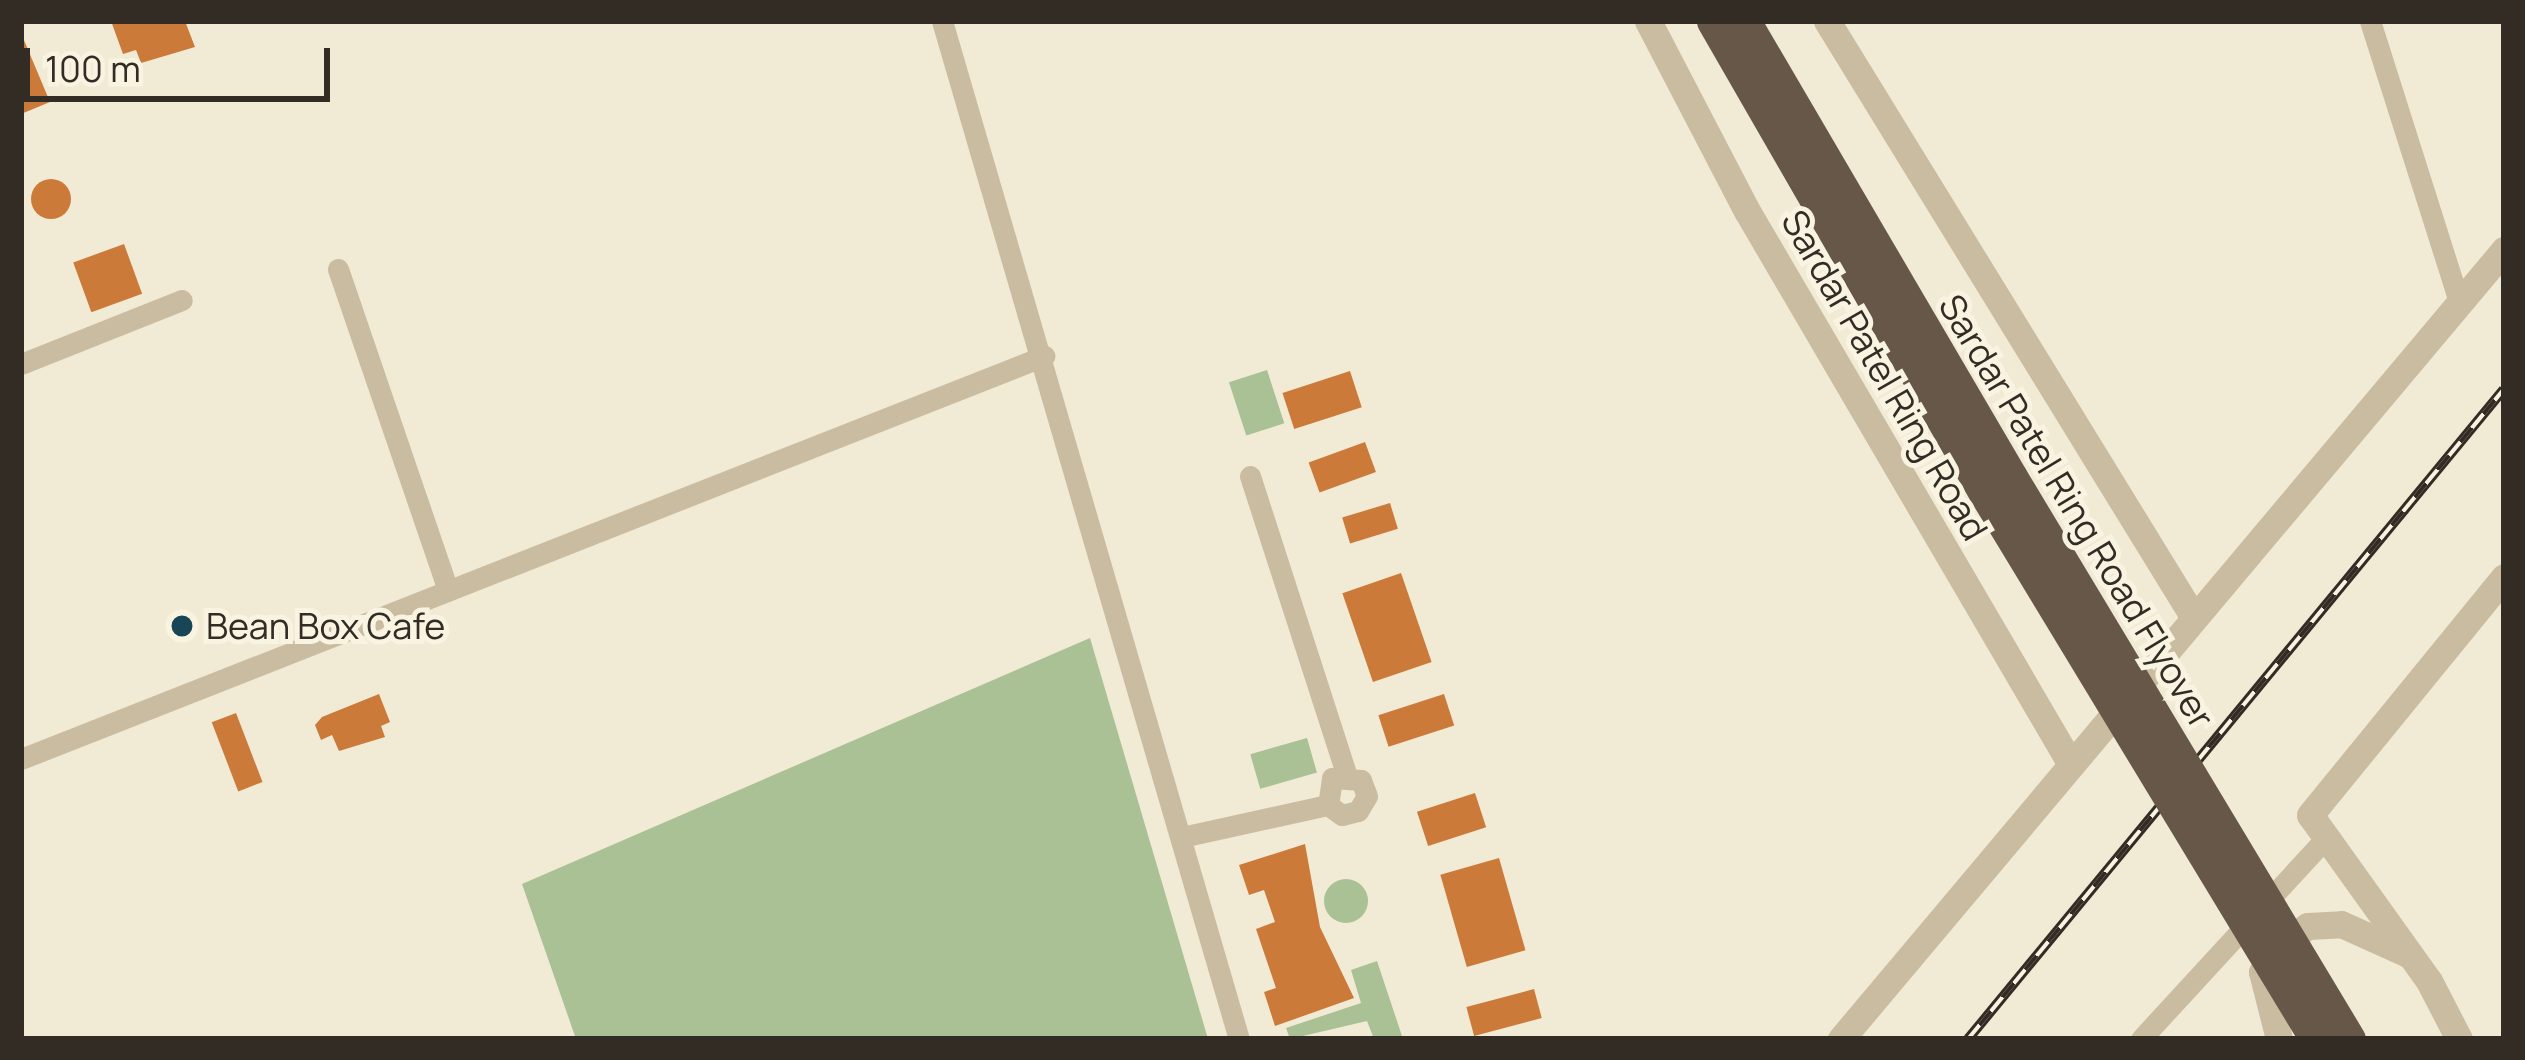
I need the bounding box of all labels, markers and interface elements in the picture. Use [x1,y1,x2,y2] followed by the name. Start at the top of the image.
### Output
[30,24,336,98] scale bar
[45,44,141,93] text: 100 m
[1773,202,1997,548] street label: Sardar Patel Ring Road
[1930,286,2224,736] street label: Sardar Patel Ring Road Flyover
[206,604,445,648] place label: Bean Box Cafe
[169,613,195,639] marker: Bean Box Cafe

